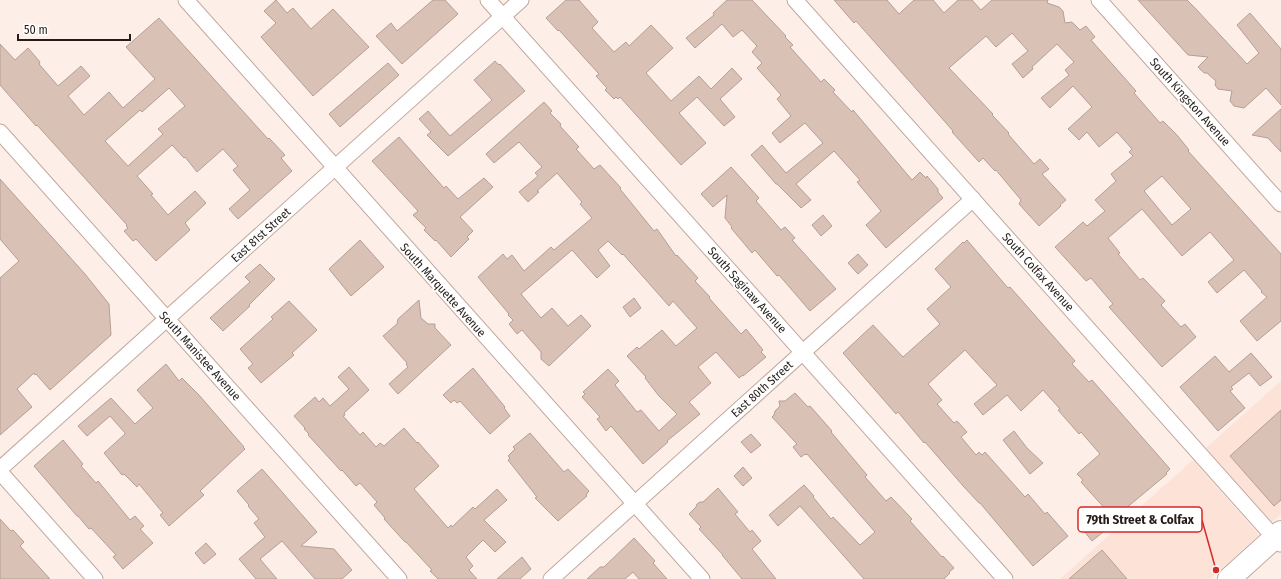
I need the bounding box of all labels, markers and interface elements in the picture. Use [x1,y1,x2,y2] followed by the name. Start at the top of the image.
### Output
[18,16,130,42] scale bar
[24,23,48,37] text: 50 m
[1147,55,1233,149] street label: South Kingston Avenue
[228,205,294,265] street label: East 81st Street
[999,230,1077,314] street label: South Colfax Avenue
[397,240,489,340] street label: South Marquette Avenue
[705,244,789,336] street label: South Saginaw Avenue
[156,309,244,403] street label: South Manistee Avenue
[728,358,796,420] street label: East 80th Street
[1078,507,1202,532] callout: 79th Street & Colfax
[1086,512,1195,527] text: 79th Street & Colfax

